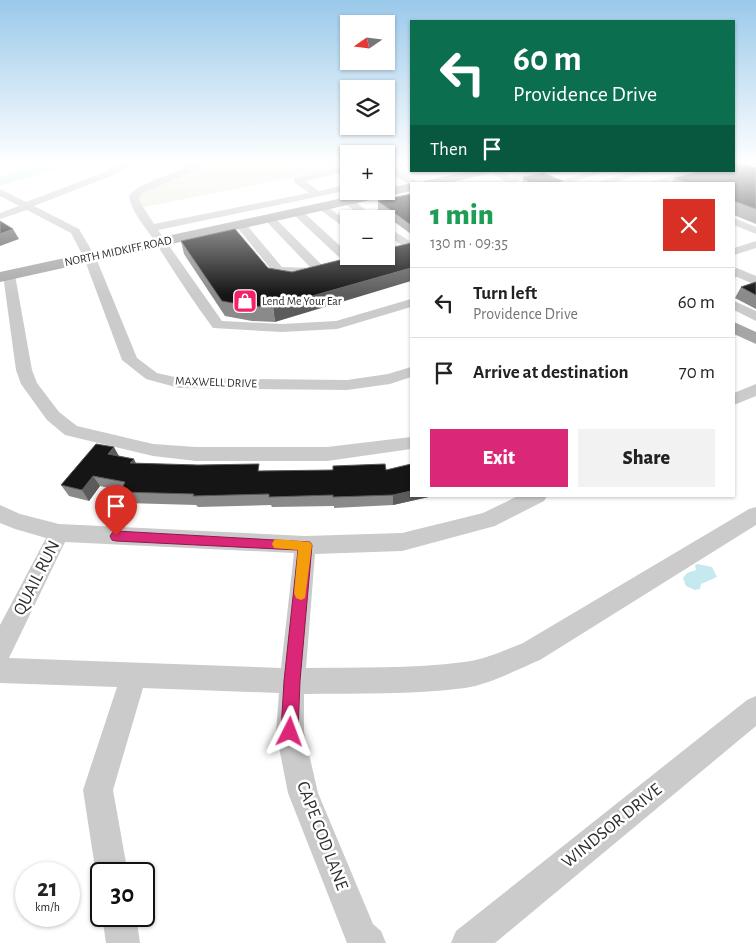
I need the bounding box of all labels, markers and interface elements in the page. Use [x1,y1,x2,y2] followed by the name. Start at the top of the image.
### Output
[340,15,395,70] north arrow
[340,15,395,265] map controls
[430,40,495,105] icon: left
[513,42,582,77] text: 60 m
[340,80,395,135] button: layers
[513,83,657,105] text: Providence Drive
[478,135,506,163] icon: arrive
[430,140,468,159] text: Then
[340,145,395,200] button: +
[663,199,715,251] button: close
[430,200,494,230] text: 1 min
[340,210,395,265] button: −
[63,234,173,268] street label: NORTH MIDKIFF ROAD
[430,235,508,251] text: 130 m · 09:35
[473,284,537,303] text: Turn left
[232,288,258,314] shop icon: Lend Me Your Ear
[430,289,458,317] icon: left
[678,293,715,312] text: 60 m
[262,295,342,307] place label: Lend Me Your Ear
[473,306,578,322] text: Providence Drive
[430,359,458,387] icon: arrive
[473,363,629,382] text: Arrive at destination
[679,363,715,382] text: 70 m
[175,375,257,389] street label: MAXWELL DRIVE
[430,429,568,487] button: Exit
[578,429,715,487] button: Share
[95,485,137,536] pin
[102,492,130,520] icon: arrive
[11,538,63,618] street label: QUAIL RUN
[263,705,315,757] position arrow
[293,779,351,893] street label: CAPE COD LANE
[559,780,666,872] street label: WINDSOR DRIVE
[90,862,155,927] speed limit sign: 30
[37,876,58,901] text: 21
[35,901,60,913] text: km/h

